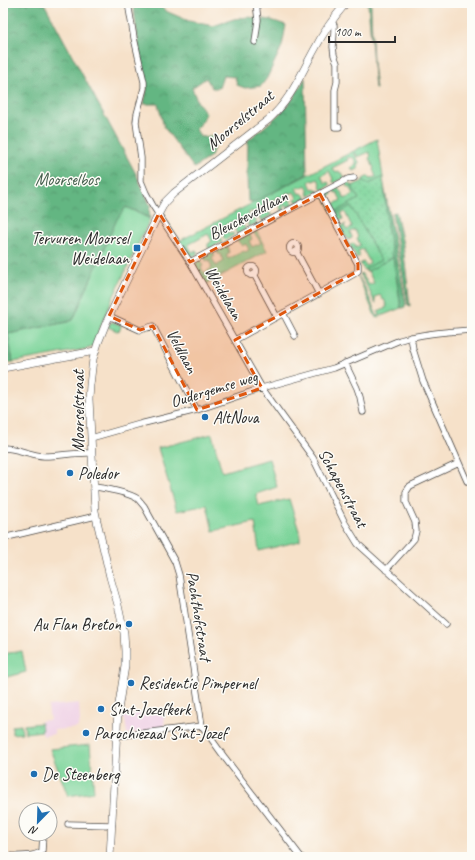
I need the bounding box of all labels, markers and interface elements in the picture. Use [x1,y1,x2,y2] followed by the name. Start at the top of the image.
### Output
[329,18,395,44] scale bar
[335,24,362,40] text: 100 m
[202,84,280,154] street label: Moorselstraat
[35,169,100,190] park label: Moorselbos
[205,185,291,245] street label: Bleuckeveldlaan
[31,228,132,269] place label: Tervuren Moorsel Weidelaan
[132,243,142,253] marker: Tervuren Moorsel Weidelaan
[200,263,248,325] street label: Weidelaan
[162,325,203,378] street label: Veldlaan
[168,366,261,412] street label: Oudergemse weg
[68,368,89,452] street label: Moorselstraat
[213,407,260,428] place label: AltNova
[200,412,210,422] marker: AltNova
[313,445,374,533] street label: Schapenstraat
[78,463,120,484] place label: Poledor
[65,468,75,478] marker: Poledor
[182,570,217,665] street label: Pachthofstraat
[33,614,121,635] place label: Au Flan Breton
[124,619,134,629] marker: Au Flan Breton
[139,673,260,694] place label: Residentie Pimpernel
[126,678,136,688] marker: Residentie Pimpernel
[109,699,192,720] place label: Sint-Jozefkerk
[96,704,106,714] marker: Sint-Jozefkerk
[94,723,231,744] place label: Parochiezaal Sint-Jozef
[81,728,91,738] marker: Parochiezaal Sint-Jozef
[42,764,121,785] place label: De Steenberg
[29,769,39,779] marker: De Steenberg
[18,802,58,842] north arrow
[26,823,40,839] text: N

